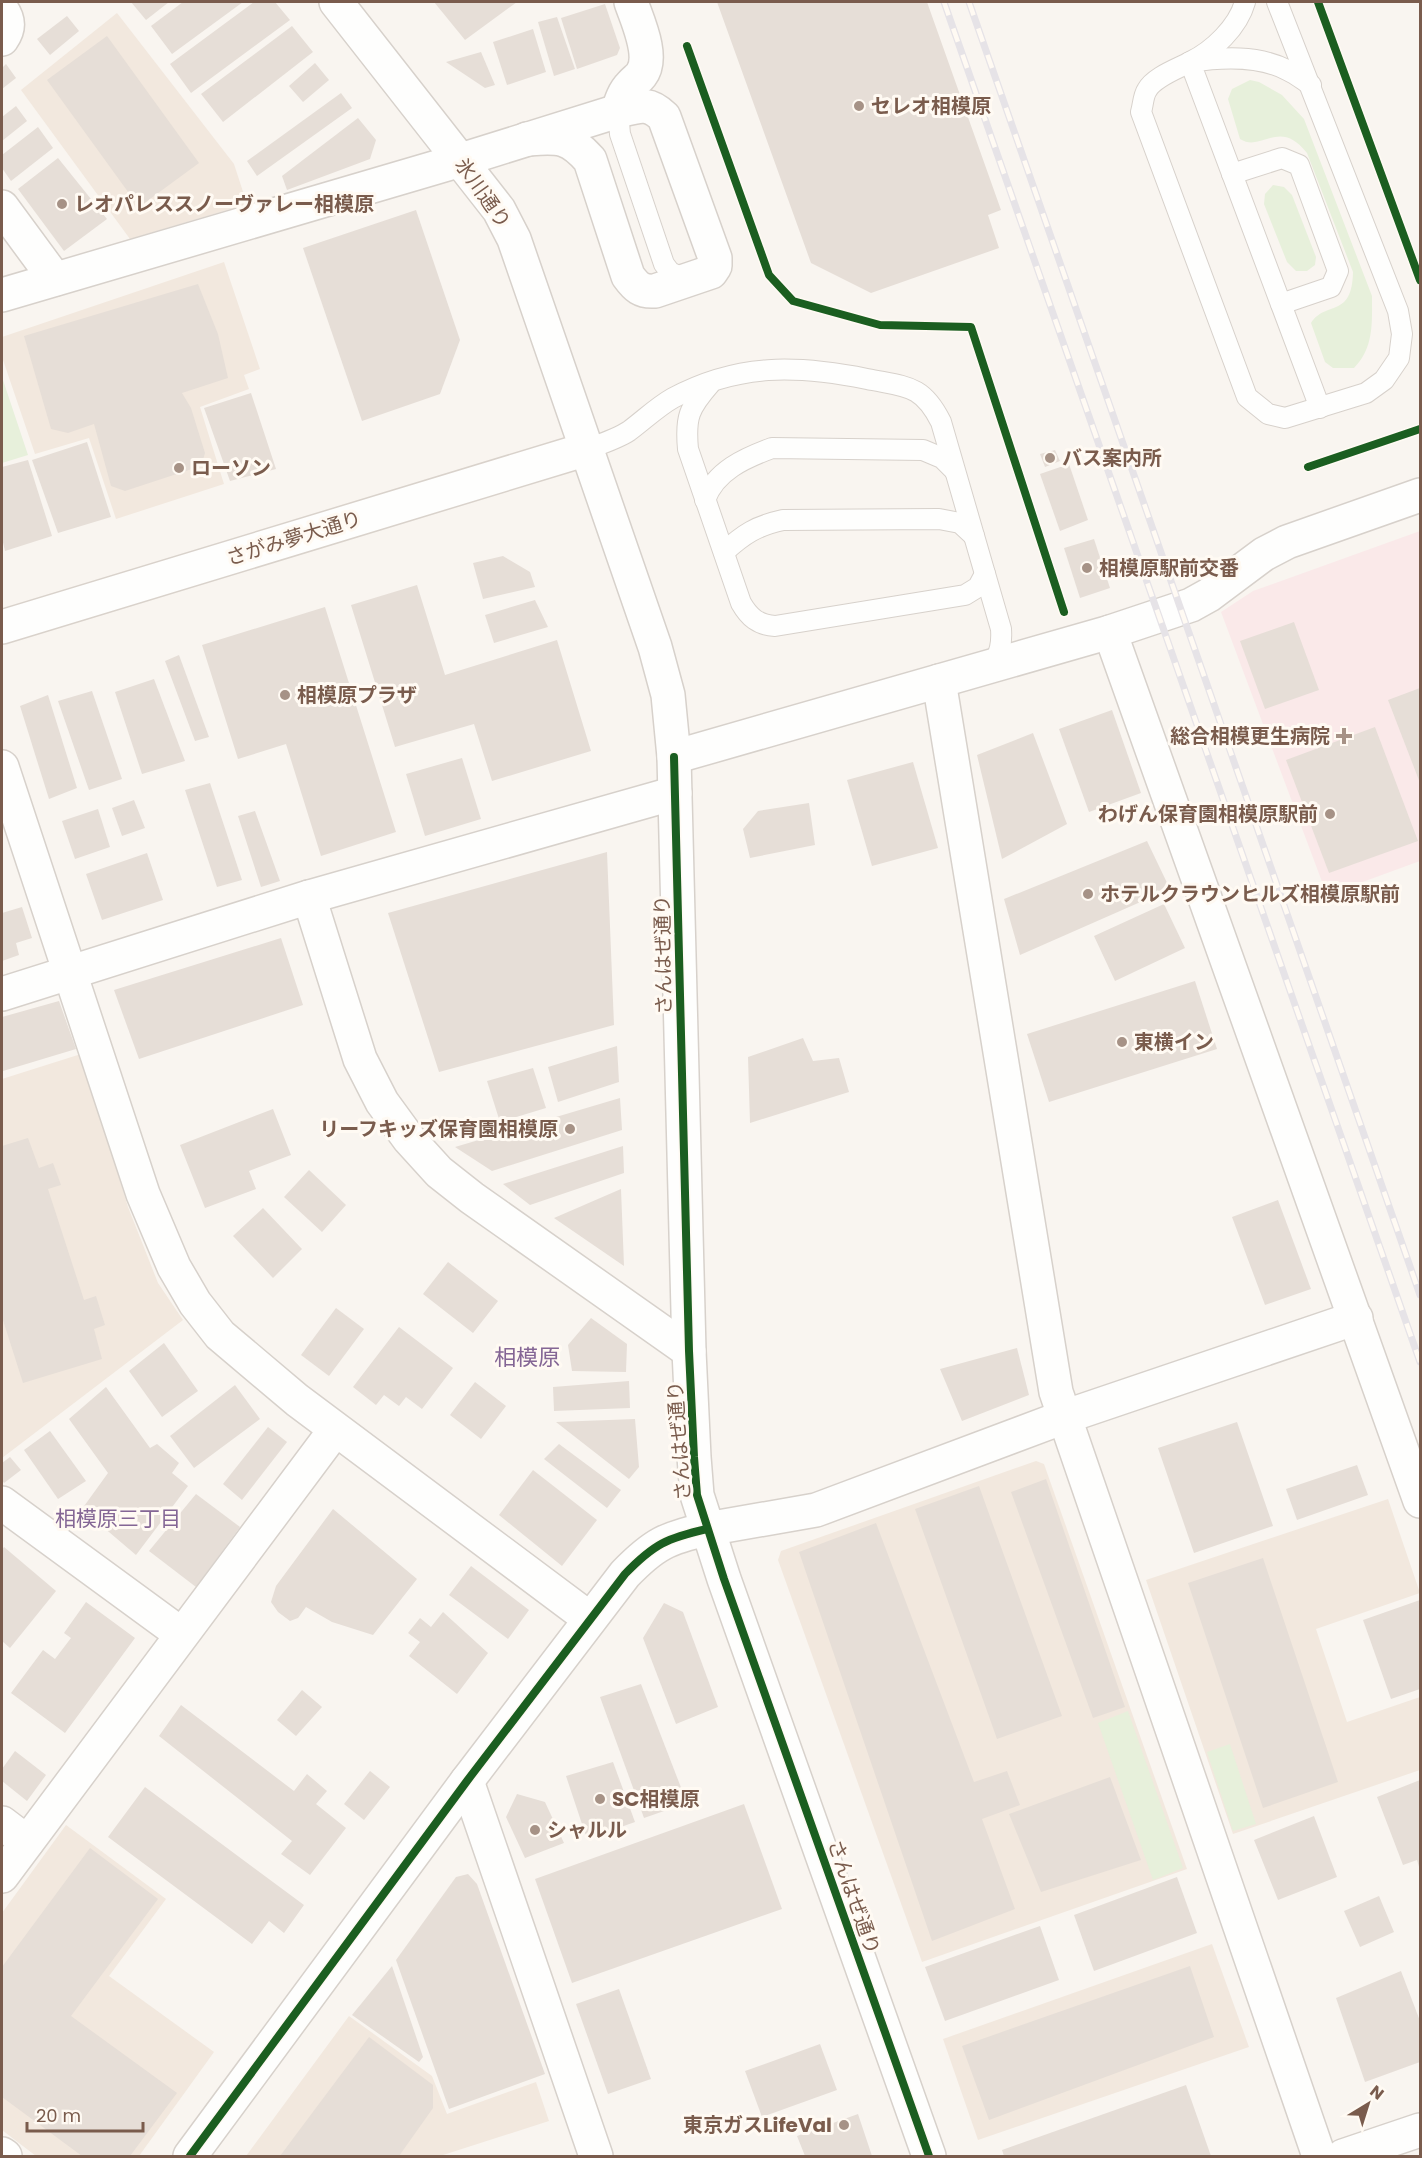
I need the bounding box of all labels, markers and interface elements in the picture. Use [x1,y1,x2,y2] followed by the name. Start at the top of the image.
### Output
[871,92,991,120] place label: セレオ相模原
[852,99,866,113] marker: セレオ相模原
[449,152,517,234] street label: 氷川通り
[74,190,374,218] place label: レオパレススノーヴァレー相模原
[55,197,69,211] marker: レオパレススノーヴァレー相模原
[1062,444,1162,472] place label: バス案内所
[1043,451,1057,465] marker: バス案内所
[191,454,271,482] place label: ローソン
[172,461,186,475] marker: ローソン
[223,504,365,572] street label: さがみ夢大通り
[1099,554,1239,582] place label: 相模原駅前交番
[1080,561,1094,575] marker: 相模原駅前交番
[297,681,417,709] place label: 相模原プラザ
[278,688,292,702] marker: 相模原プラザ
[1170,722,1330,750] place label: 総合相模更生病院
[1335,727,1353,745] marker: 総合相模更生病院
[1098,800,1318,828] place label: わげん保育園相模原駅前
[1323,807,1337,821] marker: わげん保育園相模原駅前
[1100,880,1400,908] place label: ホテルクラウンヒルズ相模原駅前
[1081,887,1095,901] marker: ホテルクラウンヒルズ相模原駅前
[648,895,678,1015] street label: さんはぜ通り
[1134,1028,1214,1056] place label: 東横イン
[1115,1035,1129,1049] marker: 東横イン
[319,1115,558,1143] place label: リーフキッズ保育園相模原
[563,1122,577,1136] marker: リーフキッズ保育園相模原
[494,1342,560,1373] district label: 相模原
[661,1380,697,1502] street label: さんはぜ通り
[55,1504,181,1533] district label: 相模原三丁目
[612,1785,700,1813] place label: SC相模原
[593,1792,607,1806] marker: SC相模原
[547,1816,627,1844] place label: シャルル
[528,1823,542,1837] marker: シャルル
[821,1836,887,1958] street label: さんはぜ通り
[1338,2074,1398,2134] north arrow
[1365,2080,1389,2105] text: N
[27,2095,142,2133] scale bar
[36,2103,81,2128] text: 20 m
[683,2111,832,2139] place label: 東京ガスLifeVal
[837,2118,851,2132] marker: 東京ガスLifeVal

